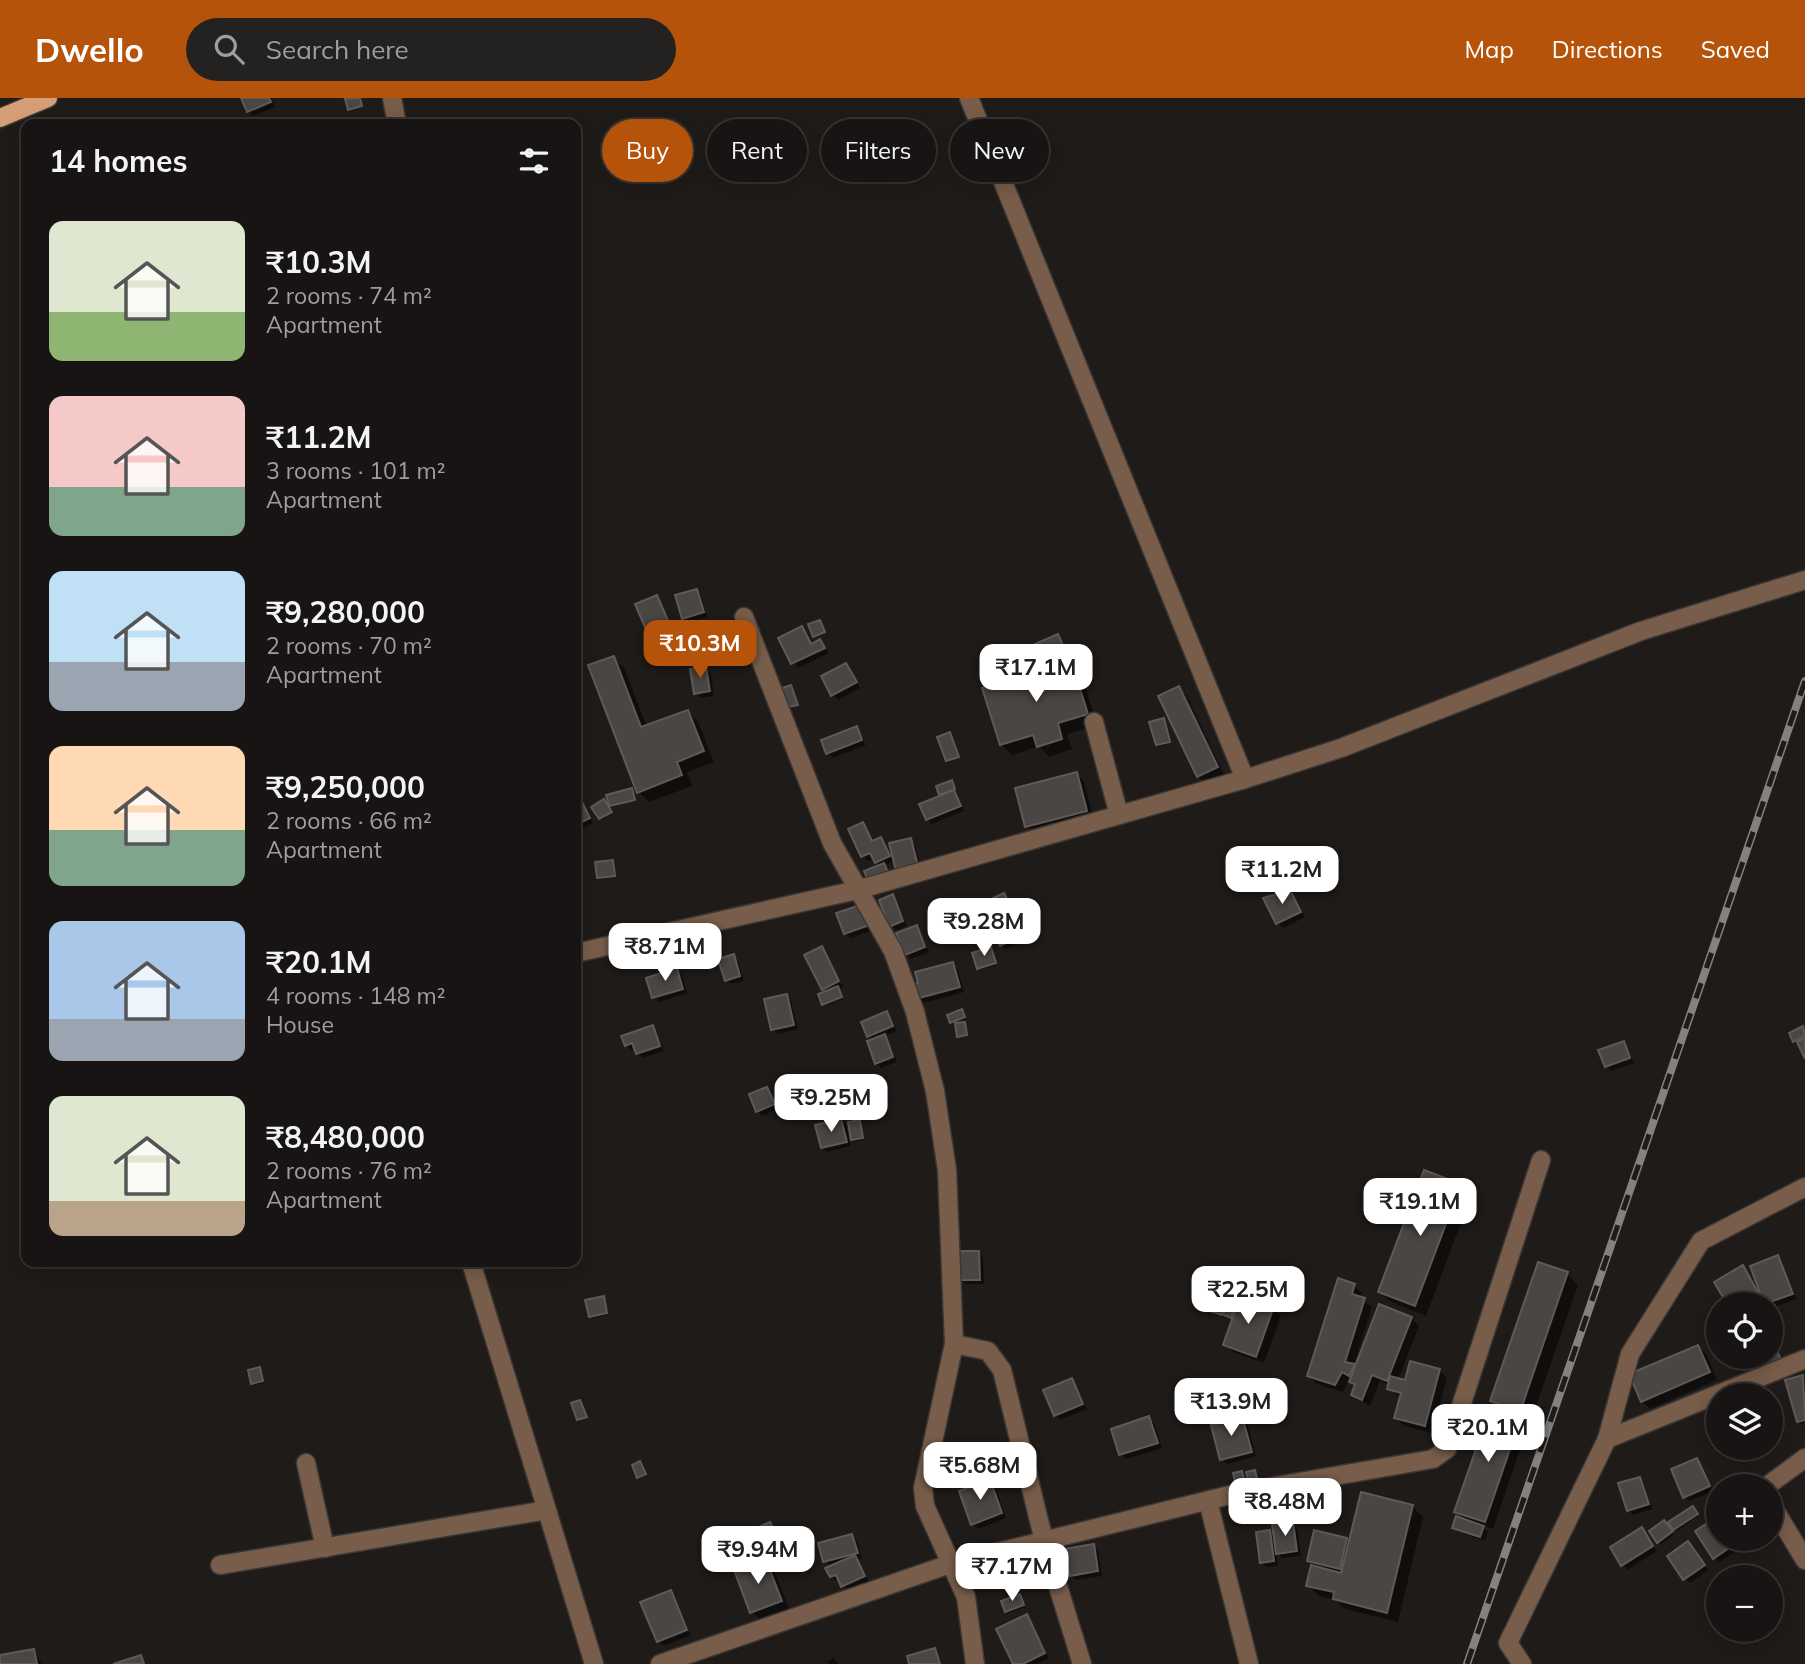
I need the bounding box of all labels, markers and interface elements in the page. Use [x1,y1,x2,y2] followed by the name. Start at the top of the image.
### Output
[186,18,676,81] search box
[35,29,144,70] text: Dwello
[210,30,248,68] icon: search
[266,33,409,66] text: Search here
[1464,34,1514,64] text: Map
[1552,34,1663,64] text: Directions
[1701,34,1770,64] text: Saved
[602,119,693,182] chip: Buy
[707,119,807,182] chip: Rent
[821,119,936,182] chip: Filters
[950,119,1049,182] chip: New
[49,142,188,180] text: 14 homes
[515,142,553,180] icon: filters
[266,243,372,281] text: ₹10.3M
[105,249,189,333] icon: home
[266,281,432,310] text: 2 rooms · 74 m²
[266,310,382,339] text: Apartment
[266,418,372,456] text: ₹11.2M
[105,424,189,508] icon: home
[266,456,446,485] text: 3 rooms · 101 m²
[266,485,382,514] text: Apartment
[266,593,425,631] text: ₹9,280,000
[105,599,189,683] icon: home
[643,620,757,680] pin: ₹10.3M
[660,628,740,657] text: ₹10.3M
[266,631,432,660] text: 2 rooms · 70 m²
[979,644,1093,704] pin: ₹17.1M
[996,652,1076,681] text: ₹17.1M
[266,660,382,689] text: Apartment
[266,768,425,806] text: ₹9,250,000
[105,774,189,858] icon: home
[266,806,432,835] text: 2 rooms · 66 m²
[266,835,382,864] text: Apartment
[1225,846,1339,906] pin: ₹11.2M
[1242,854,1322,883] text: ₹11.2M
[927,898,1041,958] pin: ₹9.28M
[944,906,1024,935] text: ₹9.28M
[608,924,722,983] pin: ₹8.71M
[625,931,705,960] text: ₹8.71M
[266,943,372,981] text: ₹20.1M
[105,949,189,1033] icon: home
[266,981,446,1010] text: 4 rooms · 148 m²
[266,1010,334,1039] text: House
[774,1074,888,1134] pin: ₹9.25M
[791,1082,871,1111] text: ₹9.25M
[266,1118,425,1156] text: ₹8,480,000
[105,1124,189,1208] icon: home
[266,1156,432,1185] text: 2 rooms · 76 m²
[1363,1178,1477,1238] pin: ₹19.1M
[266,1185,382,1214] text: Apartment
[1380,1186,1460,1215] text: ₹19.1M
[1191,1266,1305,1326] pin: ₹22.5M
[1208,1274,1288,1303] text: ₹22.5M
[1706,1292,1783,1642] map controls
[1706,1292,1783,1369] button: locate
[1174,1378,1288,1438] pin: ₹13.9M
[1706,1383,1783,1460] button: layers
[1191,1386,1271,1415] text: ₹13.9M
[1431,1404,1545,1464] pin: ₹20.1M
[1448,1412,1528,1441] text: ₹20.1M
[923,1442,1037,1502] pin: ₹5.68M
[940,1450,1020,1479] text: ₹5.68M
[1706,1474,1783,1551] button: +
[1228,1478,1342,1538] pin: ₹8.48M
[1245,1486,1325,1515] text: ₹8.48M
[701,1526,815,1586] pin: ₹9.94M
[718,1534,798,1563] text: ₹9.94M
[955,1544,1069,1603] pin: ₹7.17M
[972,1551,1052,1580] text: ₹7.17M
[1706,1565,1783,1642] button: −

